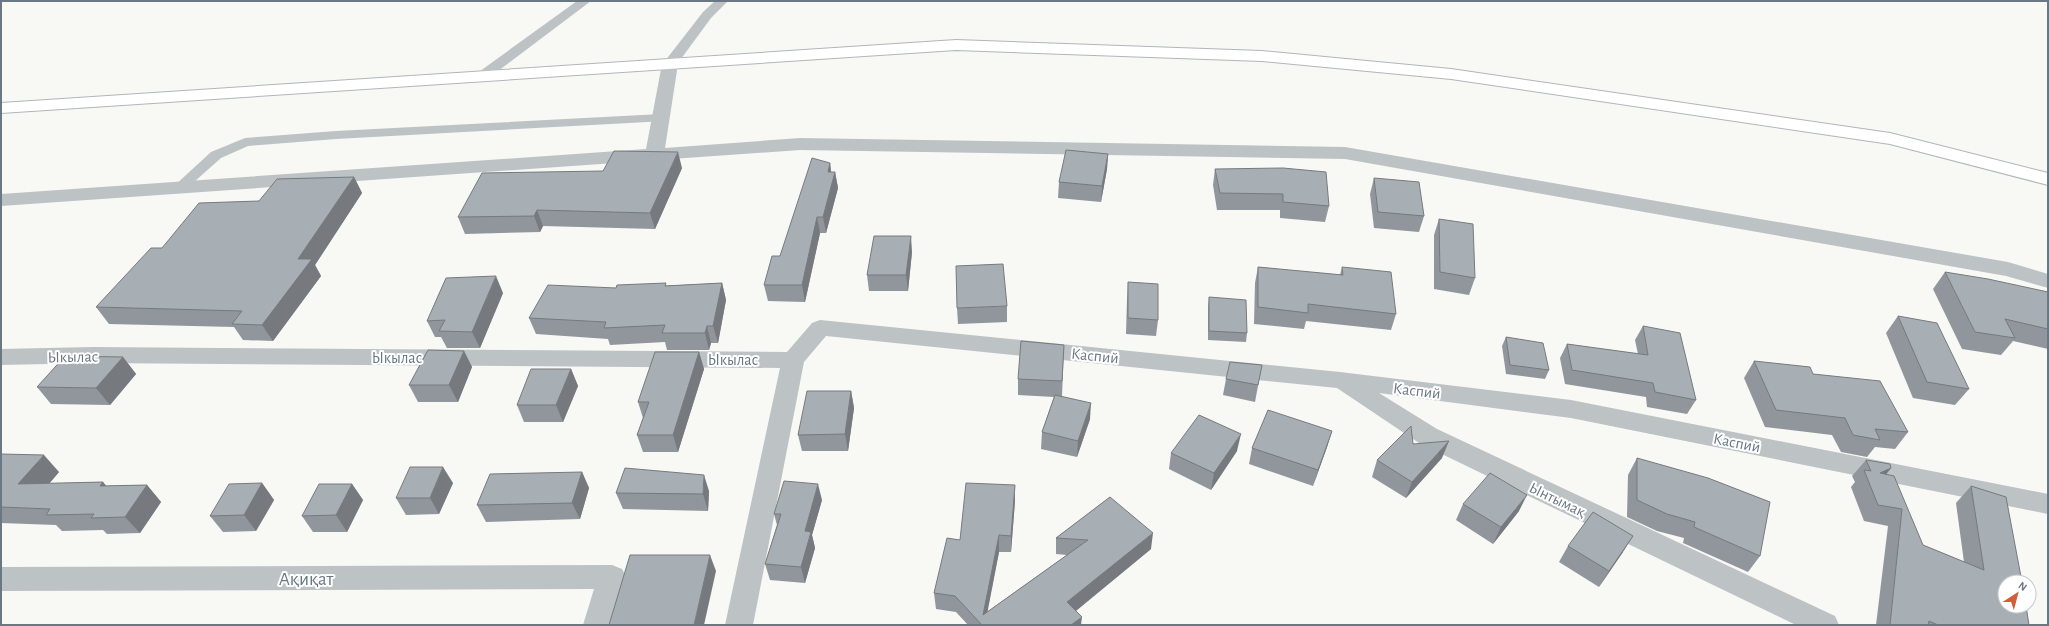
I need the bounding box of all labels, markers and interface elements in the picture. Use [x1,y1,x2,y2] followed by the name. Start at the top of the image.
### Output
[1070,346,1119,366] street label: Каспий
[48,349,98,365] street label: Ыкылас
[372,350,422,366] street label: Ыкылас
[708,352,758,368] street label: Ыкылас
[1392,380,1442,402] street label: Каспий
[1712,431,1762,455] street label: Каспий
[1527,479,1588,520] street label: Ынтымақ
[279,570,333,589] street label: Ақиқат
[1997,574,2037,614] north arrow
[2016,580,2029,593] text: N

